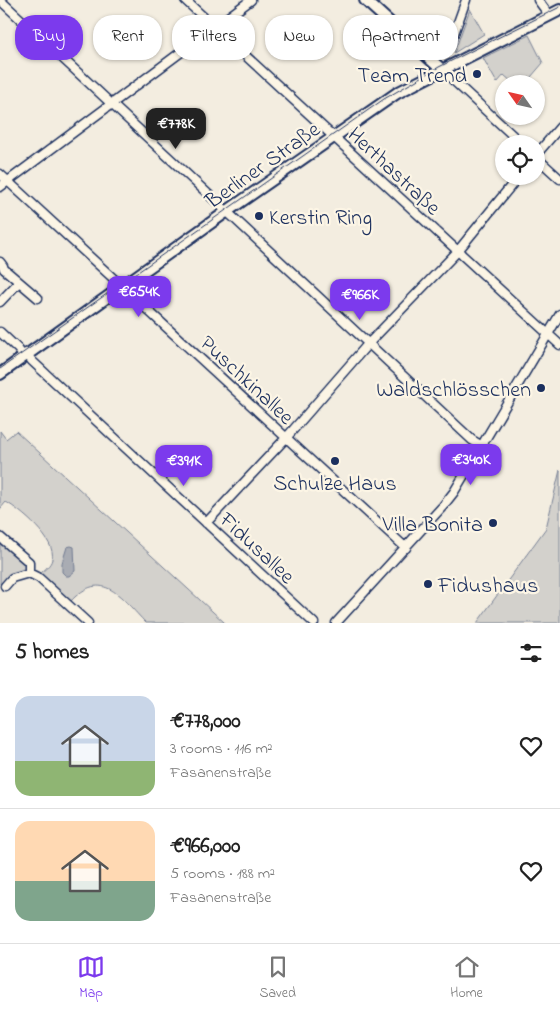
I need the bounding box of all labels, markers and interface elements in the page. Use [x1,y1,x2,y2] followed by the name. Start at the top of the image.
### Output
[15,15,83,60] chip: Buy
[93,15,162,60] chip: Rent
[172,15,255,60] chip: Filters
[265,15,333,60] chip: New
[343,15,458,60] chip: Apartment
[358,61,467,93] place label: Team Trend
[471,68,483,80] marker: Team Trend
[495,75,545,125] north arrow
[495,75,545,185] map controls
[141,108,211,150] pin: €778K
[157,112,195,136] text: €778K
[199,115,328,218] street label: Berliner Straße
[339,120,447,224] street label: Herthastraße
[495,135,545,185] button: locate
[269,203,372,236] place label: Kerstin Ring
[253,210,265,222] marker: Kerstin Ring
[104,276,174,318] pin: €654K
[325,278,395,321] pin: €966K
[118,280,160,304] text: €654K
[341,283,379,307] text: €966K
[192,329,300,433] street label: Puschkinallee
[376,375,531,407] place label: Waldschlösschen
[535,382,547,394] marker: Waldschlösschen
[149,444,219,487] pin: €391K
[436,444,506,486] pin: €340K
[451,448,491,472] text: €340K
[166,449,202,473] text: €391K
[329,455,341,467] marker: Schulze Haus
[273,469,397,501] place label: Schulze Haus
[210,505,301,593] street label: Fidusallee
[382,510,483,542] place label: Villa Bonita
[487,517,499,529] marker: Villa Bonita
[437,571,538,603] place label: Fidushaus
[422,578,434,590] marker: Fidushaus
[15,638,90,668] text: 5 homes
[517,639,545,667] icon: filters
[170,707,241,737] text: €778,000
[55,716,115,776] icon: home
[517,732,545,760] icon: heart
[170,737,273,761] text: 3 rooms · 116 m²
[170,761,271,785] text: Fasanenstraße
[170,832,240,862] text: €966,000
[55,841,115,901] icon: home
[517,857,545,885] icon: heart
[170,862,275,886] text: 5 rooms · 188 m²
[170,886,271,910] text: Fasanenstraße
[77,953,105,1004] tab: Map
[259,953,296,1004] tab: Saved
[450,953,483,1004] tab: Home

